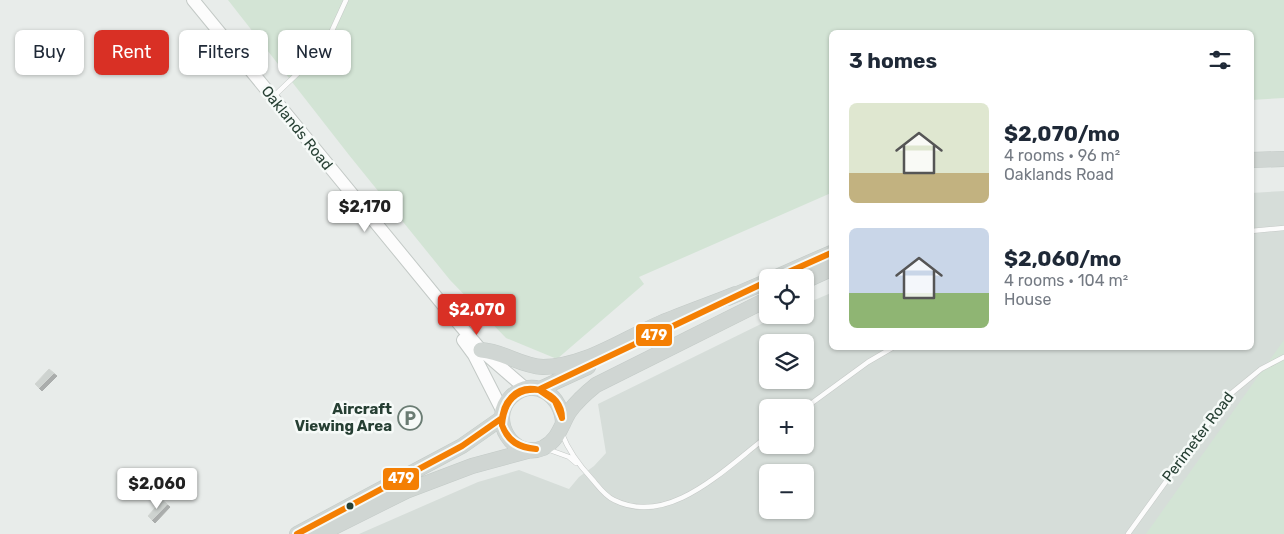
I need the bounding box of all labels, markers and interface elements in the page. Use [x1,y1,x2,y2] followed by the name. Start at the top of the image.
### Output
[15,30,84,75] chip: Buy
[94,30,169,75] chip: Rent
[179,30,268,75] chip: Filters
[278,30,351,75] chip: New
[1206,46,1234,74] icon: filters
[849,48,937,73] text: 3 homes
[258,82,336,174] street label: Oaklands Road
[1004,121,1120,146] text: $2,070/mo
[889,123,949,183] icon: home
[1004,146,1120,165] text: 4 rooms · 96 m²
[1004,165,1114,184] text: Oaklands Road
[324,190,406,233] pin: $2,170
[339,197,391,216] text: $2,170
[1004,246,1121,271] text: $2,060/mo
[889,248,949,308] icon: home
[759,269,814,519] map controls
[759,269,814,324] button: locate
[1004,271,1128,290] text: 4 rooms · 104 m²
[1004,290,1051,309] text: House
[436,294,518,336] pin: $2,070
[449,300,505,319] text: $2,070
[635,323,673,347] line badge: 479
[641,327,667,344] text: 479
[759,334,814,389] button: layers
[1158,389,1238,485] street label: Perimeter Road
[759,399,814,454] button: +
[295,400,392,435] place label: Aircraft Viewing Area
[397,405,423,431] parking icon: Aircraft Viewing Area
[759,464,814,519] button: −
[382,467,420,491] line badge: 479
[116,468,198,510] pin: $2,060
[388,470,414,487] text: 479
[128,474,186,493] text: $2,060
[345,501,355,511] unlabelled marker

